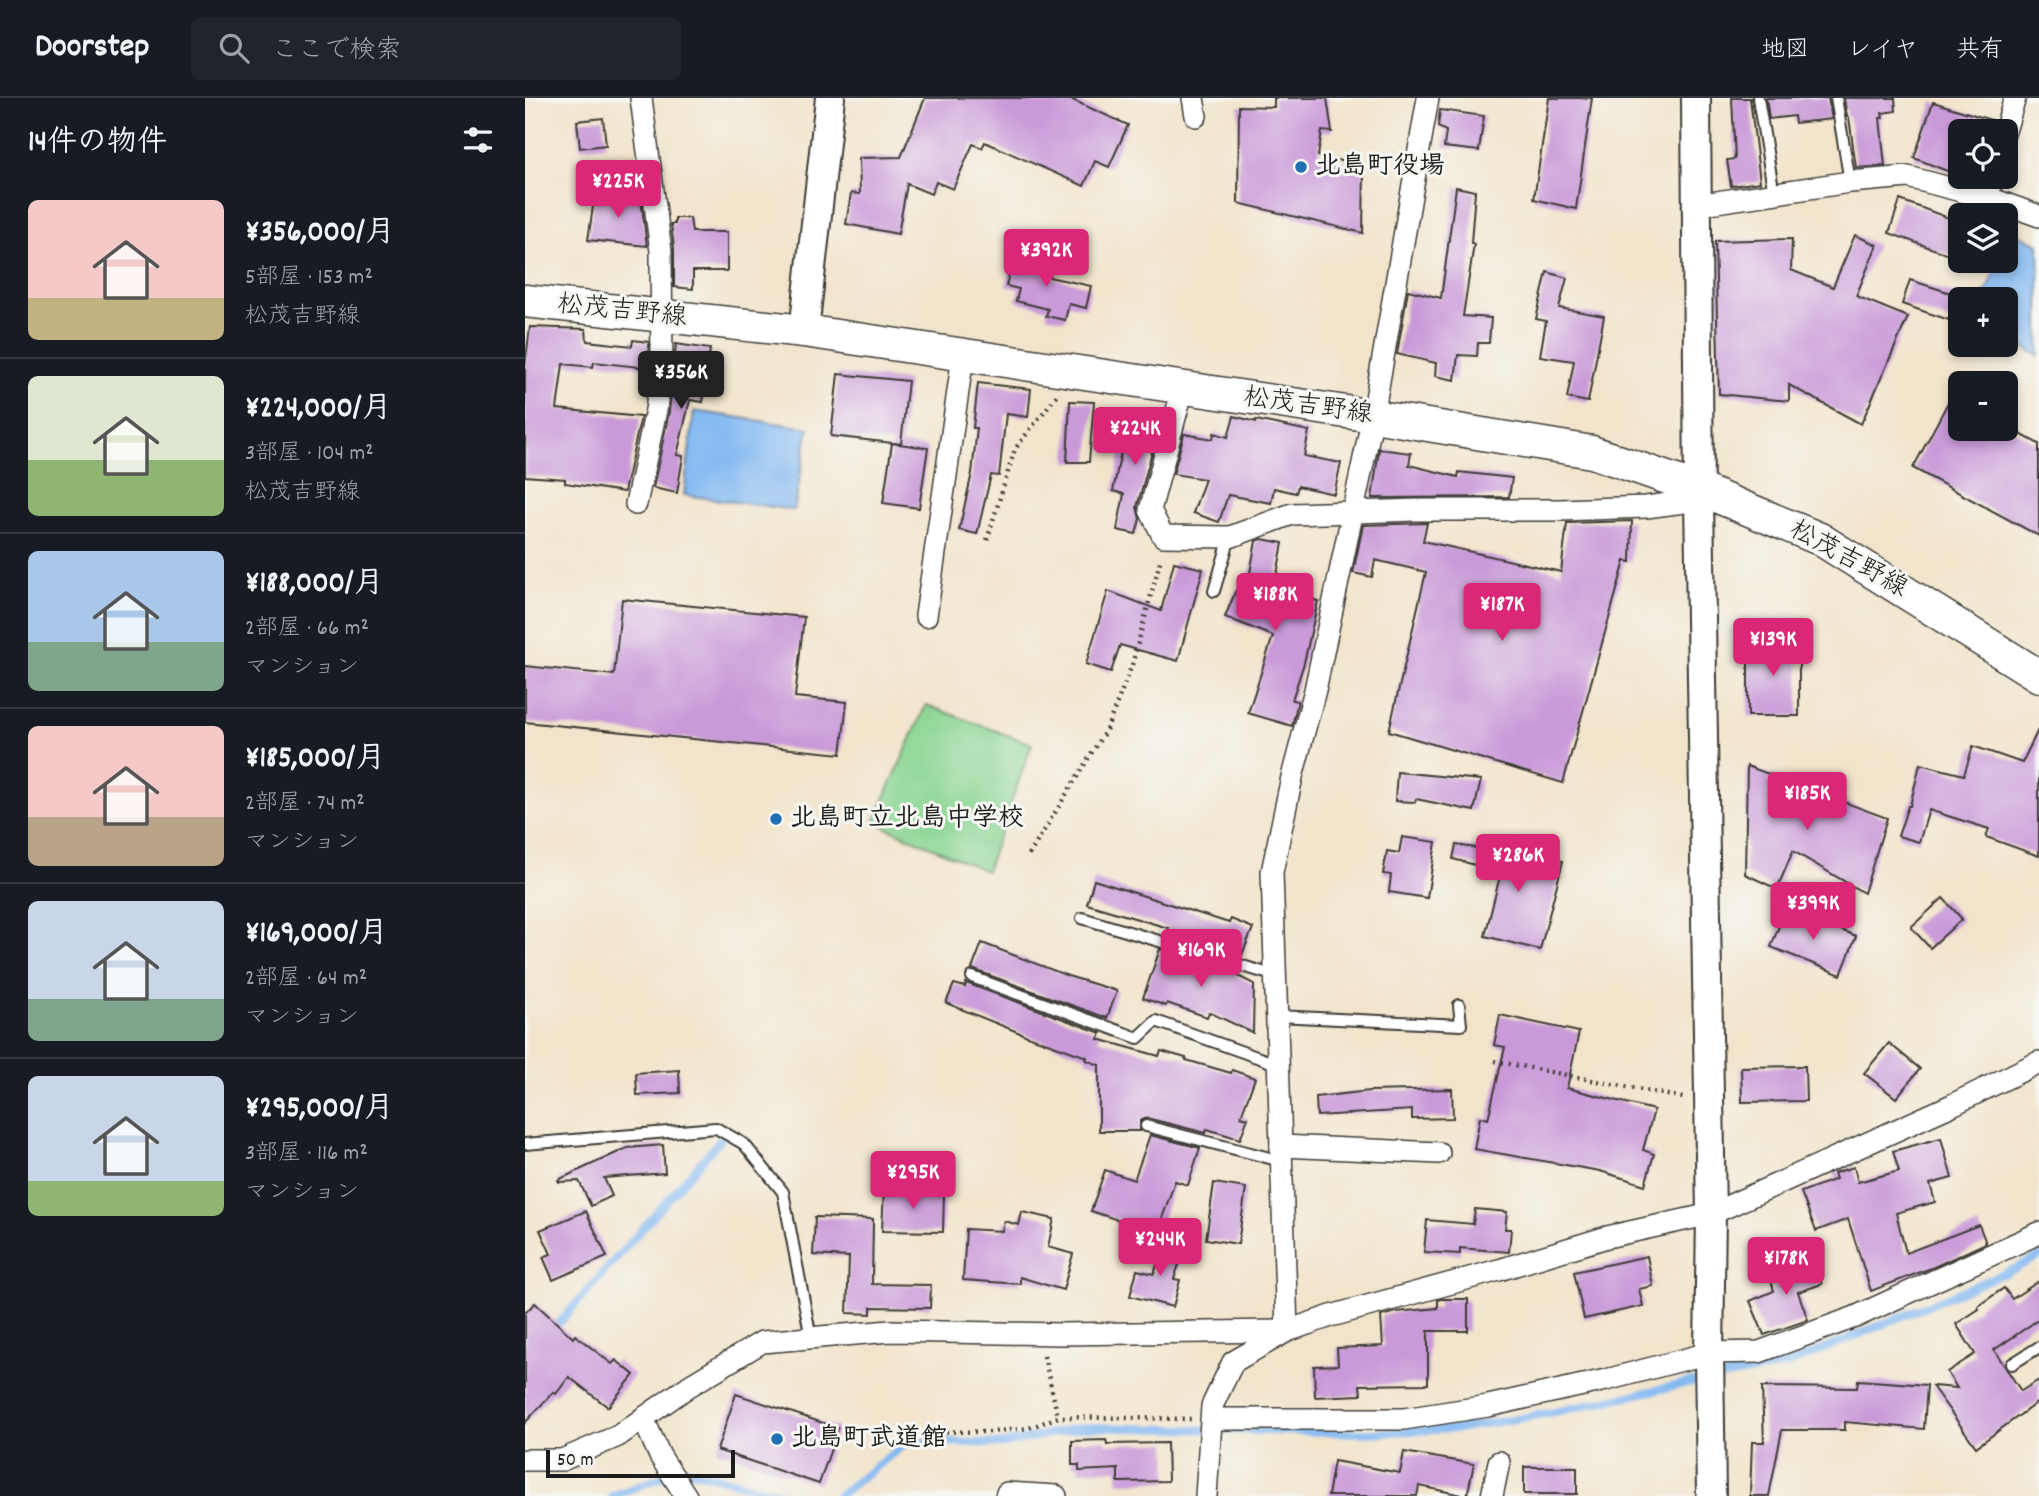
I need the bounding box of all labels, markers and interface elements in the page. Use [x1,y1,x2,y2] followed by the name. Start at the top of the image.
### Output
[191,17,681,80] search box
[35,25,149,72] text: Doorstep
[215,29,253,67] icon: search
[271,33,401,70] text: ここで検索
[1761,34,1809,68] text: 地図
[1847,34,1918,68] text: レイヤ
[1956,34,2004,68] text: 共有
[1948,119,2018,441] map controls
[1948,119,2018,189] button: locate
[459,121,497,159] icon: filters
[28,123,167,166] text: 14件の物件
[1315,149,1445,186] place label: 北島町役場
[1293,159,1309,175] marker: 北島町役場
[569,160,667,220] pin: ¥225K
[592,166,644,199] text: ¥225K
[1948,203,2018,273] button: layers
[245,213,395,256] text: ¥356,000/月
[84,228,168,312] icon: home
[997,230,1095,289] pin: ¥392K
[1020,235,1072,268] text: ¥392K
[245,262,373,295] text: 5部屋 · 153 m²
[555,287,689,337] street label: 松茂吉野線
[1948,287,2018,357] button: +
[245,301,360,334] text: 松茂吉野線
[632,352,730,411] pin: ¥356K
[654,357,708,390] text: ¥356K
[1948,371,2018,441] button: −
[1241,380,1375,434] street label: 松茂吉野線
[245,389,392,432] text: ¥224,000/月
[84,404,168,488] icon: home
[1086,408,1184,467] pin: ¥224K
[1109,413,1161,446] text: ¥224K
[245,438,374,471] text: 3部屋 · 104 m²
[245,477,360,510] text: 松茂吉野線
[1782,512,1914,608] street label: 松茂吉野線
[245,564,383,607] text: ¥188,000/月
[1226,574,1324,633] pin: ¥188K
[84,579,168,663] icon: home
[1252,579,1298,612] text: ¥188K
[1453,584,1551,643] pin: ¥187K
[1480,589,1524,622] text: ¥187K
[245,613,369,646] text: 2部屋 · 66 m²
[1724,618,1822,678] pin: ¥139K
[1749,624,1797,657] text: ¥139K
[245,652,359,685] text: マンション
[245,739,385,782] text: ¥185,000/月
[84,754,168,838] icon: home
[1758,772,1856,832] pin: ¥185K
[1784,778,1830,811] text: ¥185K
[245,788,365,821] text: 2部屋 · 74 m²
[790,801,1024,838] place label: 北島町立北島中学校
[768,811,784,827] marker: 北島町立北島中学校
[245,827,359,860] text: マンション
[1469,834,1567,894] pin: ¥286K
[1492,840,1544,873] text: ¥286K
[1764,882,1862,942] pin: ¥399K
[1786,888,1840,921] text: ¥399K
[245,914,388,957] text: ¥169,000/月
[84,929,168,1013] icon: home
[1152,930,1250,989] pin: ¥169K
[1177,935,1225,968] text: ¥169K
[245,963,367,996] text: 2部屋 · 64 m²
[245,1002,359,1035] text: マンション
[245,1089,394,1132] text: ¥295,000/月
[84,1104,168,1188] icon: home
[245,1138,368,1171] text: 3部屋 · 116 m²
[864,1152,962,1211] pin: ¥295K
[887,1157,940,1190] text: ¥295K
[245,1177,359,1210] text: マンション
[1111,1218,1209,1278] pin: ¥244K
[1135,1224,1185,1257] text: ¥244K
[1737,1238,1835,1297] pin: ¥178K
[1764,1243,1808,1276] text: ¥178K
[791,1421,947,1458] place label: 北島町武道館
[769,1431,785,1447] marker: 北島町武道館
[546,1447,735,1479] scale bar
[557,1448,594,1475] text: 50 m

